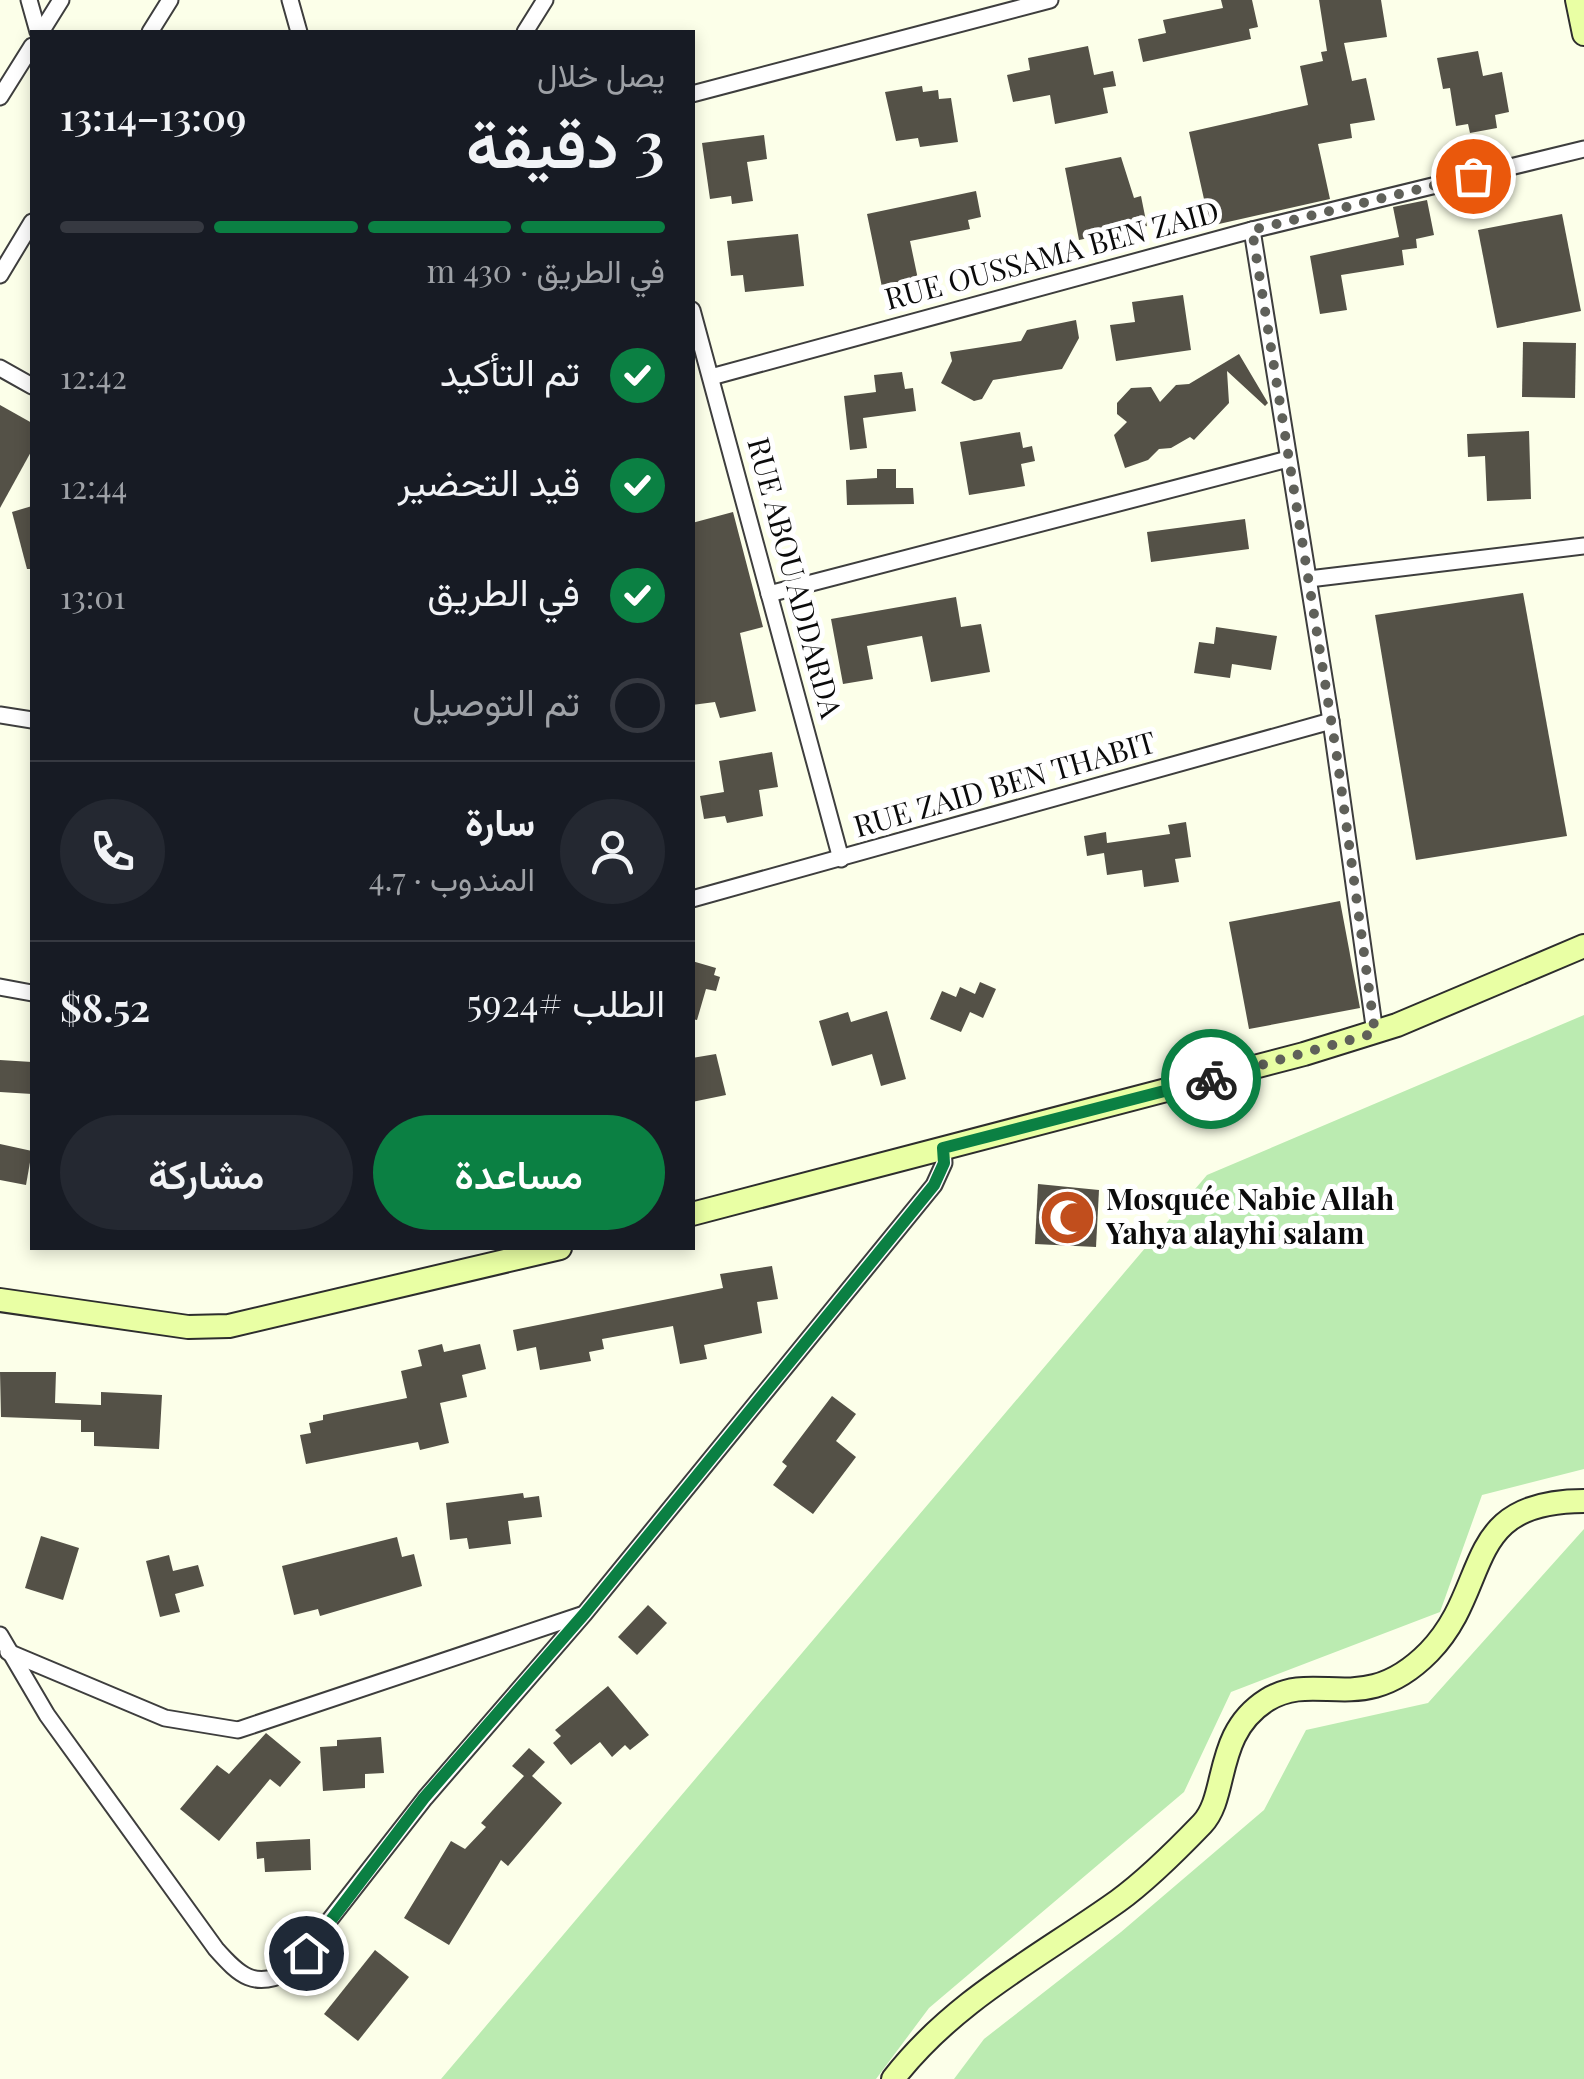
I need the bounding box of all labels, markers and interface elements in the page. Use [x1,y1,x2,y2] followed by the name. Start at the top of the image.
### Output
[537,52,665,95] text: يصل خلال
[60,90,246,141] text: 13:09–13:14
[466,98,665,184] text: 3 دقيقة
[1431,134,1516,219] pin
[1446,149,1501,204] icon: bag
[880,190,1223,318] street label: RUE OUSSAMA BEN ZAID
[427,248,665,291] text: في الطريق · 430 m
[440,345,580,396] text: تم التأكيد
[610,348,665,403] icon: check
[60,354,127,397] text: 12:42
[739,433,853,723] street label: RUE ABOU ADDARDA
[397,455,580,506] text: قيد التحضير
[610,458,665,513] icon: check
[60,464,127,507] text: 12:44
[427,565,580,616] text: في الطريق
[610,568,665,623] icon: check
[60,574,125,617] text: 13:01
[412,675,580,726] text: تم التوصيل
[849,721,1160,845] street label: RUE ZAID BEN THABIT
[465,795,535,846] text: سارة
[60,799,165,904] button: phone
[560,799,665,904] button: person
[369,856,535,899] text: المندوب · 4.7
[466,976,665,1027] text: الطلب #5924
[60,981,150,1032] text: $8.52
[1161,1029,1261,1129] courier
[1184,1052,1239,1107] icon: bike
[60,1115,353,1230] button: مشاركة
[373,1115,665,1230] button: مساعدة
[1105,1178,1394,1252] place label: Mosquée Nabie Allah Yahya alayhi salam
[1037,1187,1097,1247] mosque icon: Mosquée Nabie Allah Yahya alayhi salam
[264,1911,349,1996] pin
[279,1926,334,1981] icon: home

